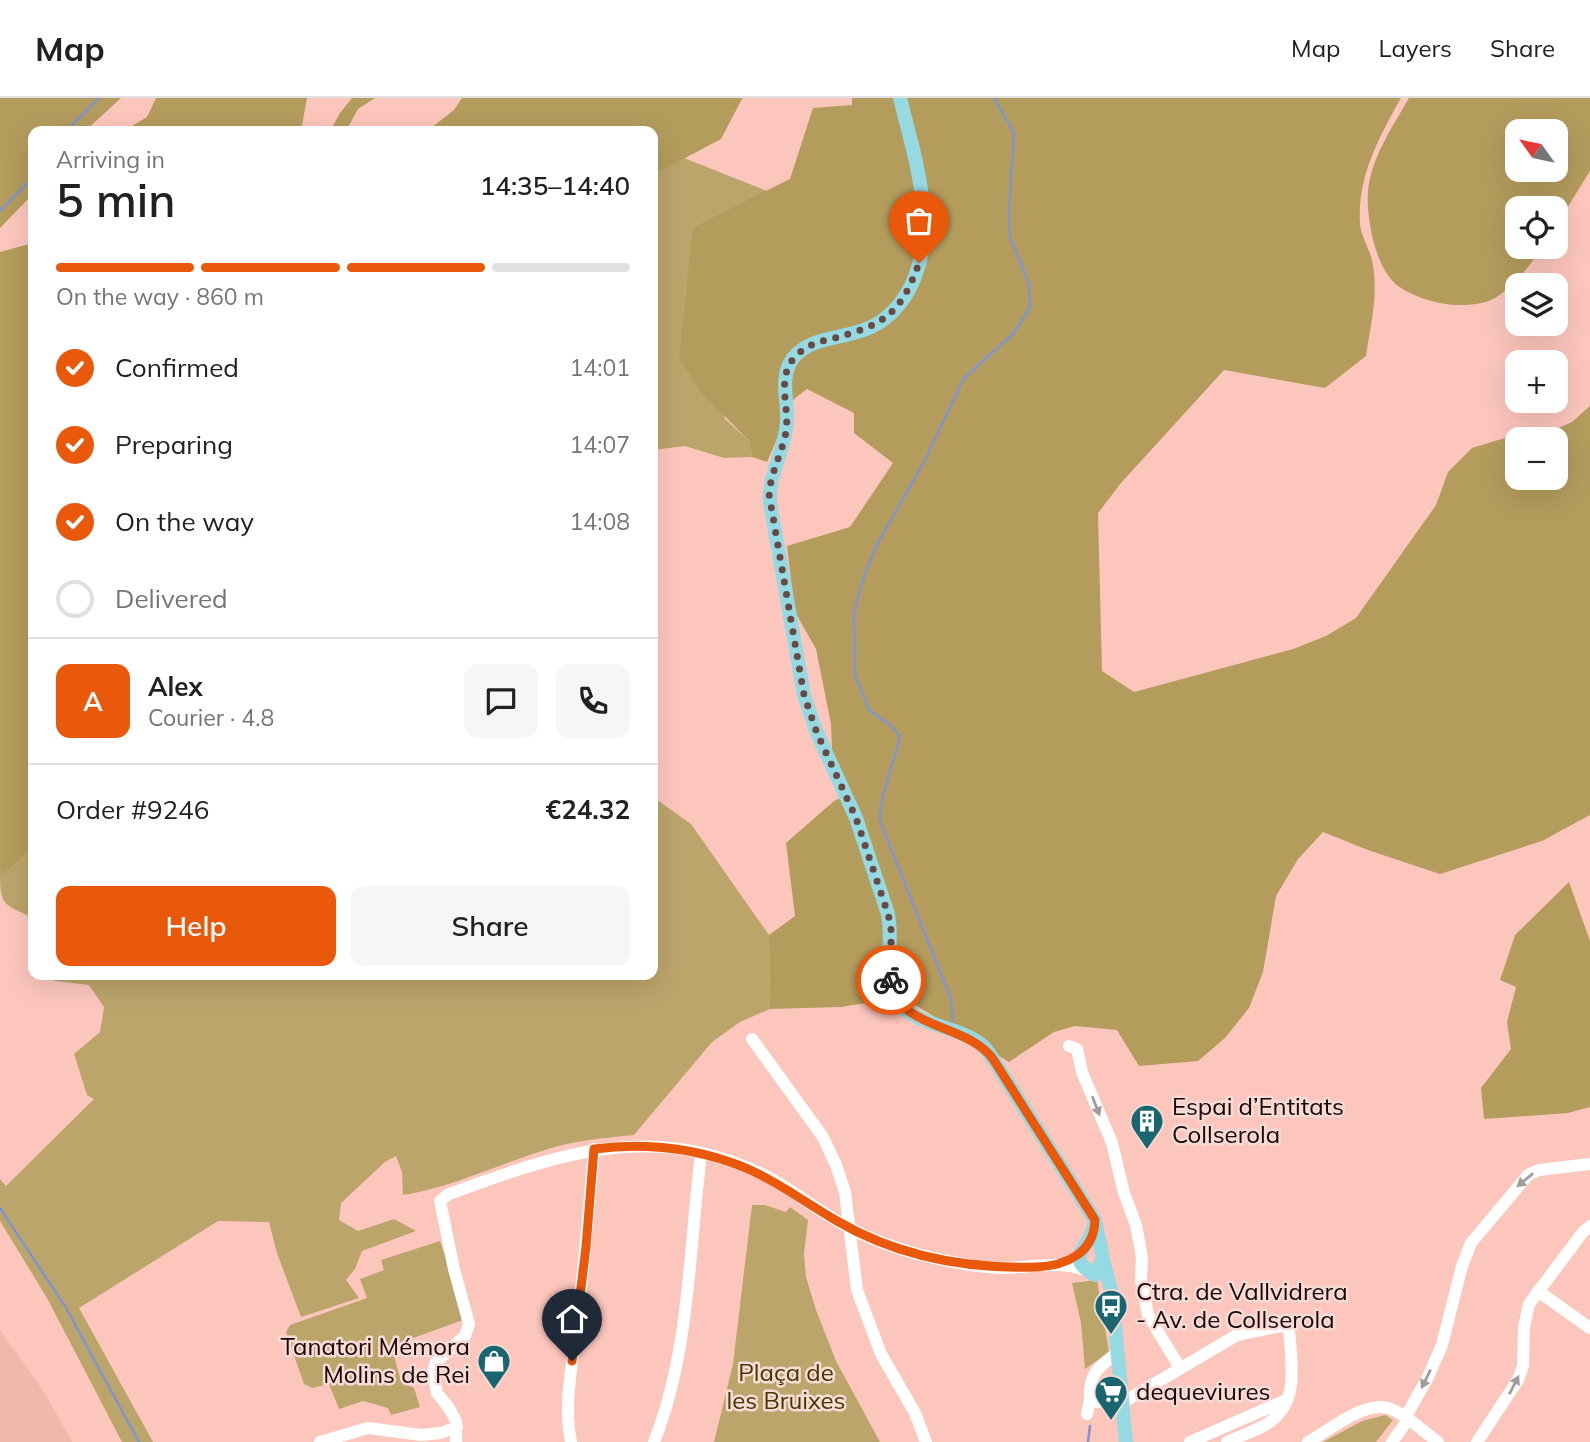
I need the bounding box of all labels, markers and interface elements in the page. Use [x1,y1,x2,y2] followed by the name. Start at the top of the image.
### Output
[35,28,105,69] text: Map
[1291,33,1340,63] text: Map
[1378,33,1452,63] text: Layers
[1490,33,1555,63] text: Share
[1505,119,1568,182] north arrow
[1505,119,1568,490] map controls
[56,145,165,174] text: Arriving in
[480,169,630,202] text: 14:35–14:40
[56,171,175,229] text: 5 min
[889,191,949,263] pin
[1505,196,1568,259] button: locate
[900,202,938,240] icon: bag
[1505,273,1568,336] button: layers
[56,282,264,311] text: On the way · 860 m
[56,349,94,387] icon: check
[1505,350,1568,413] button: +
[115,351,239,384] text: Confirmed
[570,353,630,382] text: 14:01
[56,426,94,464] icon: check
[1505,427,1568,490] button: −
[115,428,233,461] text: Preparing
[570,430,630,459] text: 14:07
[56,503,94,541] icon: check
[115,505,254,538] text: On the way
[570,507,630,536] text: 14:08
[115,582,228,615] text: Delivered
[464,664,538,738] button: chat
[556,664,630,738] button: phone
[148,670,203,703] text: Alex
[83,685,103,718] text: A
[148,703,274,732] text: Courier · 4.8
[56,793,209,826] text: Order #9246
[546,793,630,826] text: €24.32
[56,886,336,966] button: Help
[350,886,630,966] button: Share
[856,945,926,1015] courier
[872,961,910,999] icon: bike
[1172,1091,1344,1149] place label: Espai d’Entitats Collserola
[1091,1095,1102,1116] one-way arrow
[1128,1102,1166,1151] building icon: Espai d’Entitats Collserola
[1517,1172,1535,1187] one-way arrow
[1136,1276,1348,1334] place label: Ctra. de Vallvidrera - Av. de Collserola
[1092,1287,1130,1336] bus stop icon: Ctra. de Vallvidrera - Av. de Collserola
[542,1289,602,1361] pin
[553,1300,591,1338] icon: home
[280,1331,470,1389] place label: Tanatori Mémora Molins de Rei
[475,1342,513,1391] shop icon: Tanatori Mémora Molins de Rei
[726,1357,846,1415] park label: Plaça de les Bruixes
[1421,1369,1432,1389] one-way arrow
[1092,1373,1130,1422] supermarket icon: dequeviures
[1509,1375,1520,1395] one-way arrow
[1136,1376,1270,1406] place label: dequeviures

